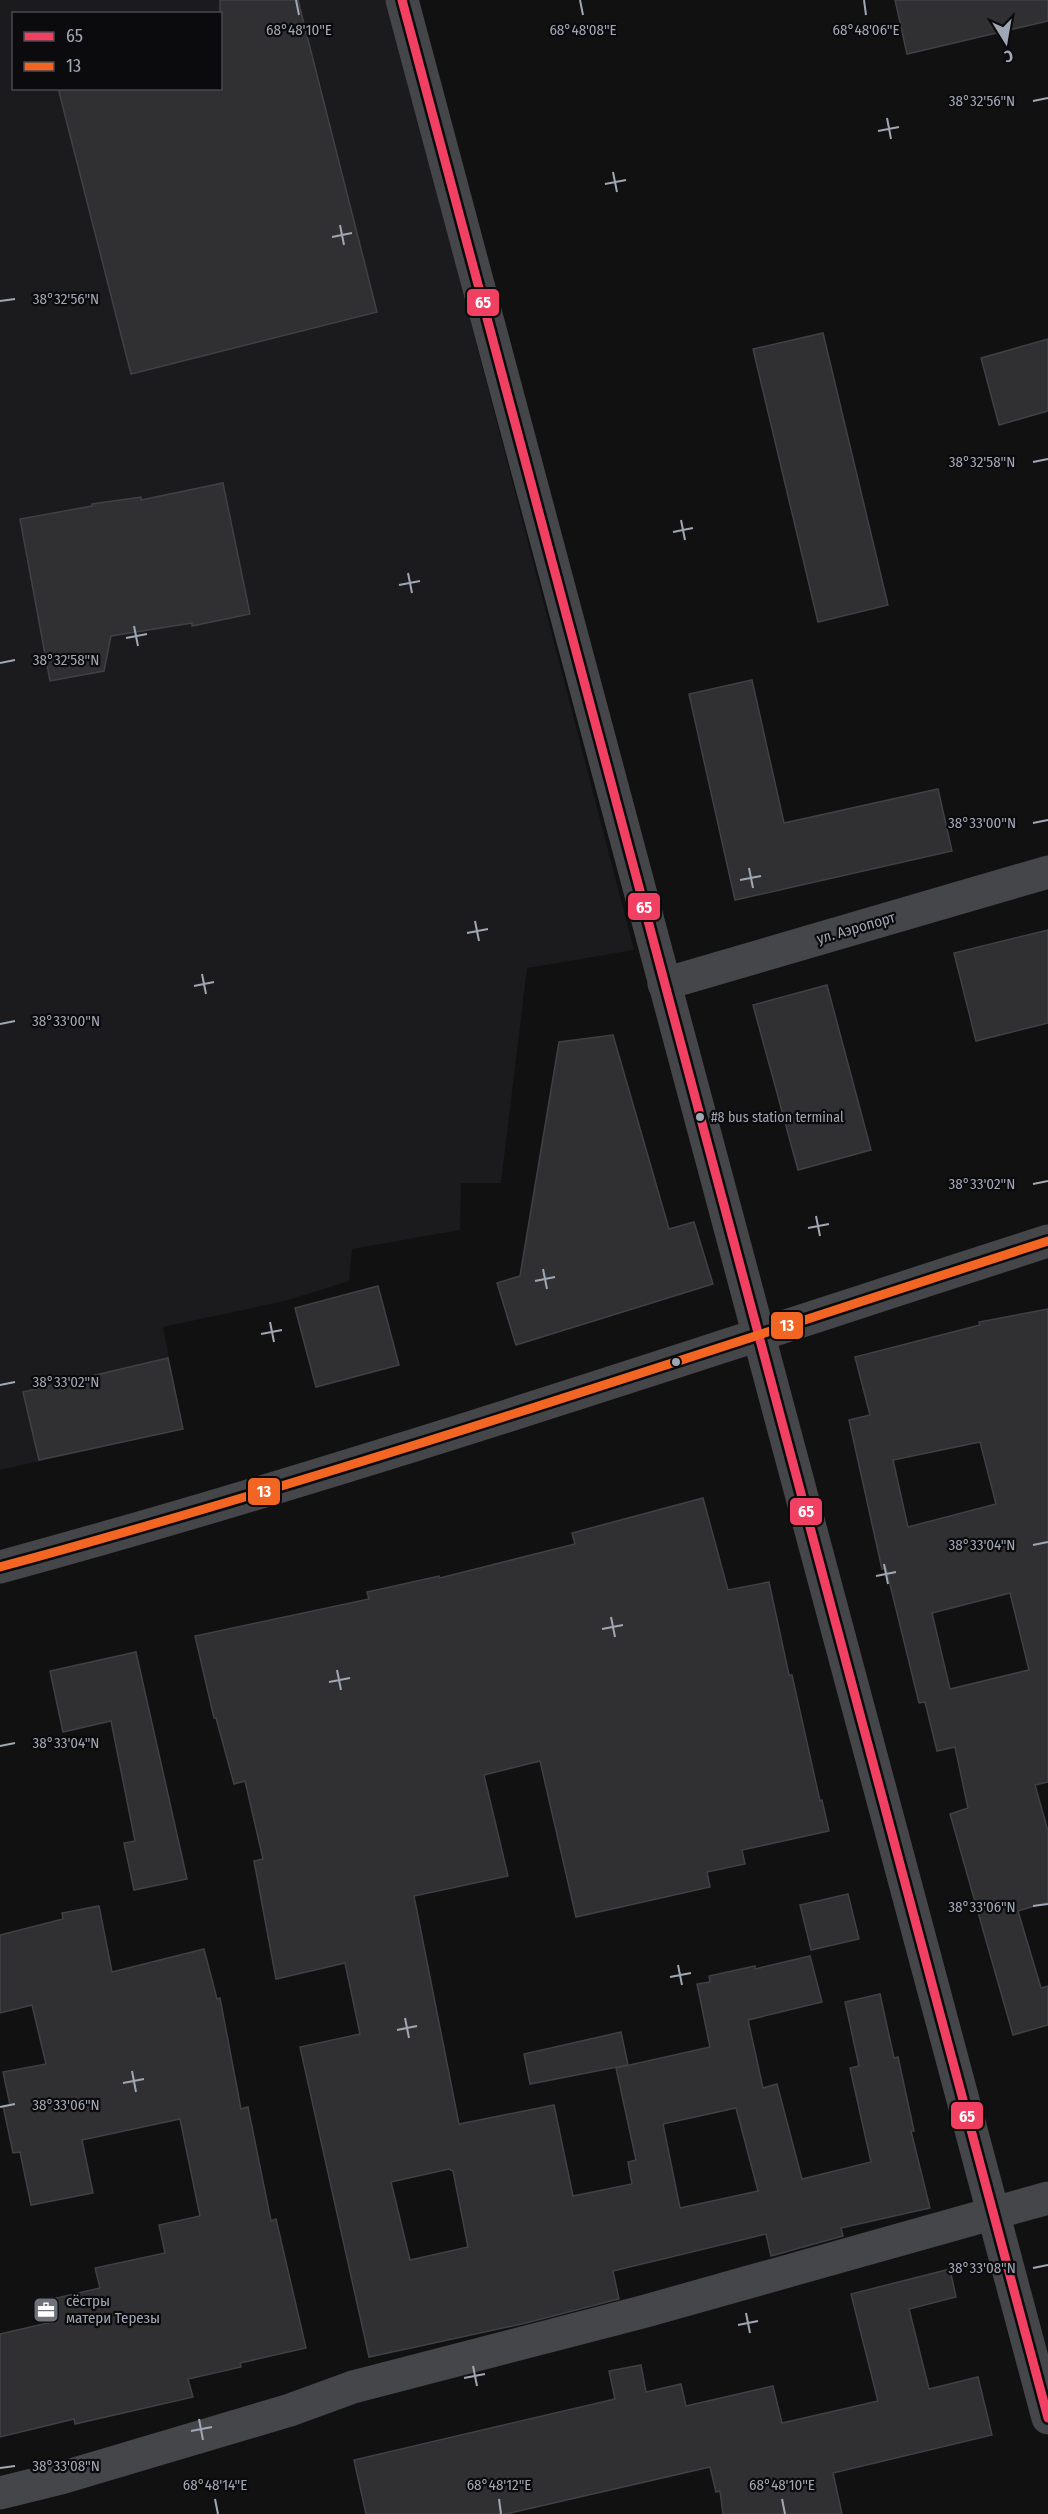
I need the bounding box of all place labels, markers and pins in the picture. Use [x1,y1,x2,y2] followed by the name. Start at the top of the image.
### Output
[711,1109,844,1126] place label: #8 bus station terminal
[694,1111,706,1123] marker: #8 bus station terminal
[670,1356,682,1368] unlabelled marker
[66,2292,160,2327] place label: сёстры матери Терезы
[31,2295,61,2325] office icon: сёстры матери Терезы

